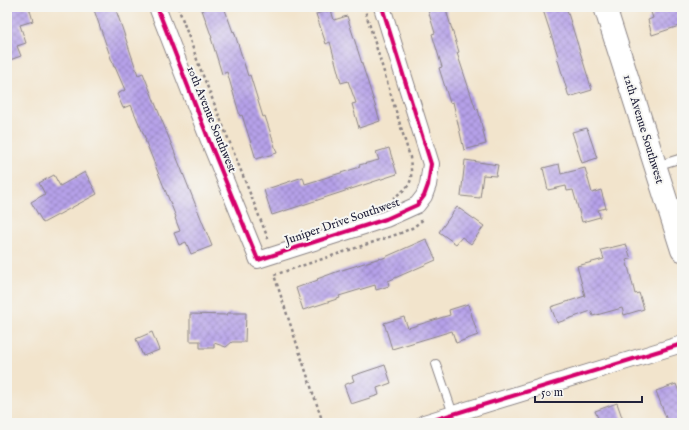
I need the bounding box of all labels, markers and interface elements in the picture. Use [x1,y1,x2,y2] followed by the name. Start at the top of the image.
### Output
[183,64,240,175] street label: 10th Avenue Southwest
[620,73,667,186] street label: 12th Avenue Southwest
[281,195,402,250] street label: Juniper Drive Southwest
[535,378,642,404] scale bar
[541,385,563,400] text: 50 m

